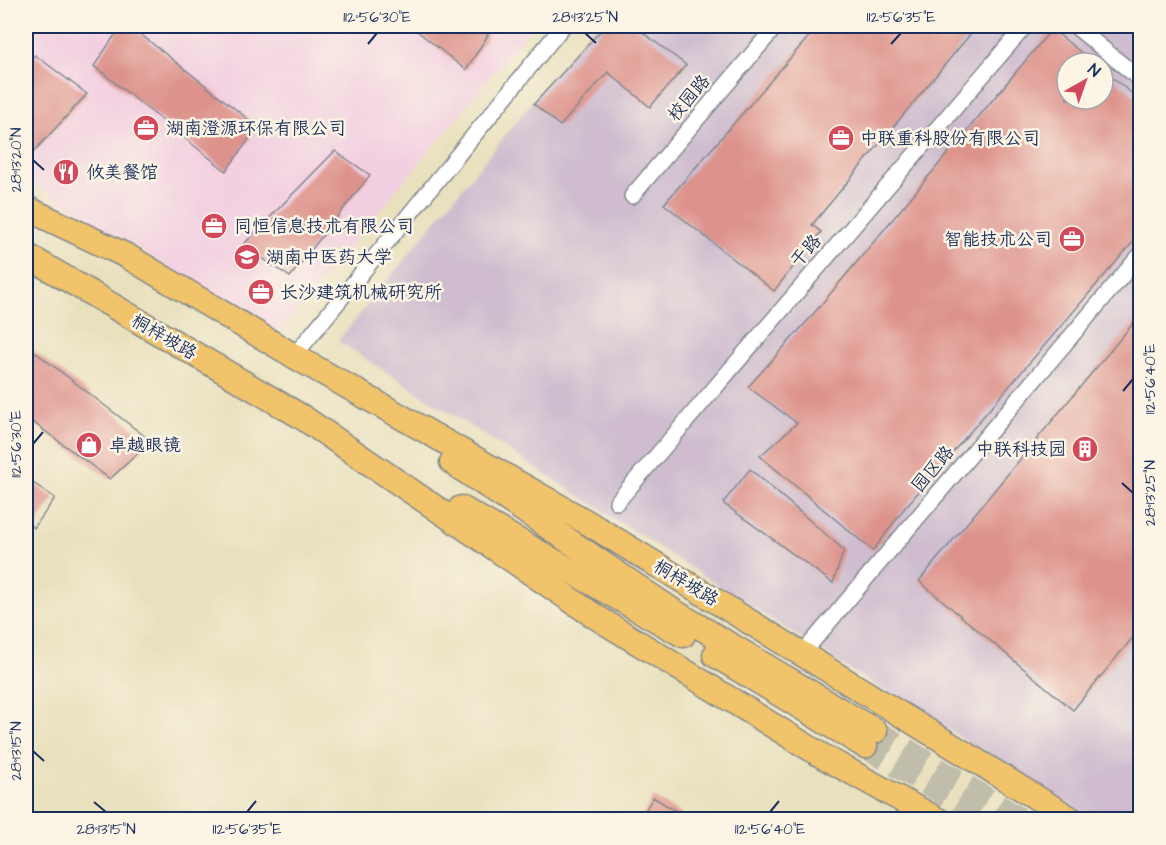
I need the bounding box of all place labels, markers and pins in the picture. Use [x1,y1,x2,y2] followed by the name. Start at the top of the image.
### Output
[131,113,161,143] office icon: 湖南澄源环保有限公司
[166,116,346,141] place label: 湖南澄源环保有限公司
[826,123,856,153] office icon: 中联重科股份有限公司
[860,126,1040,151] place label: 中联重科股份有限公司
[51,157,81,187] restaurant icon: 攸美餐馆
[86,160,158,185] place label: 攸美餐馆
[199,211,229,241] office icon: 同恒信息技术有限公司
[234,214,414,239] place label: 同恒信息技术有限公司
[1057,224,1087,254] office icon: 智能技术公司
[944,227,1052,252] place label: 智能技术公司
[232,242,262,272] school or university icon: 湖南中医药大学
[266,245,392,270] place label: 湖南中医药大学
[246,277,276,307] office icon: 长沙建筑机械研究所
[280,280,442,305] place label: 长沙建筑机械研究所
[74,430,104,460] shop icon: 卓越眼镜
[109,433,181,458] place label: 卓越眼镜
[1070,434,1100,464] building icon: 中联科技园
[976,437,1066,462] place label: 中联科技园

